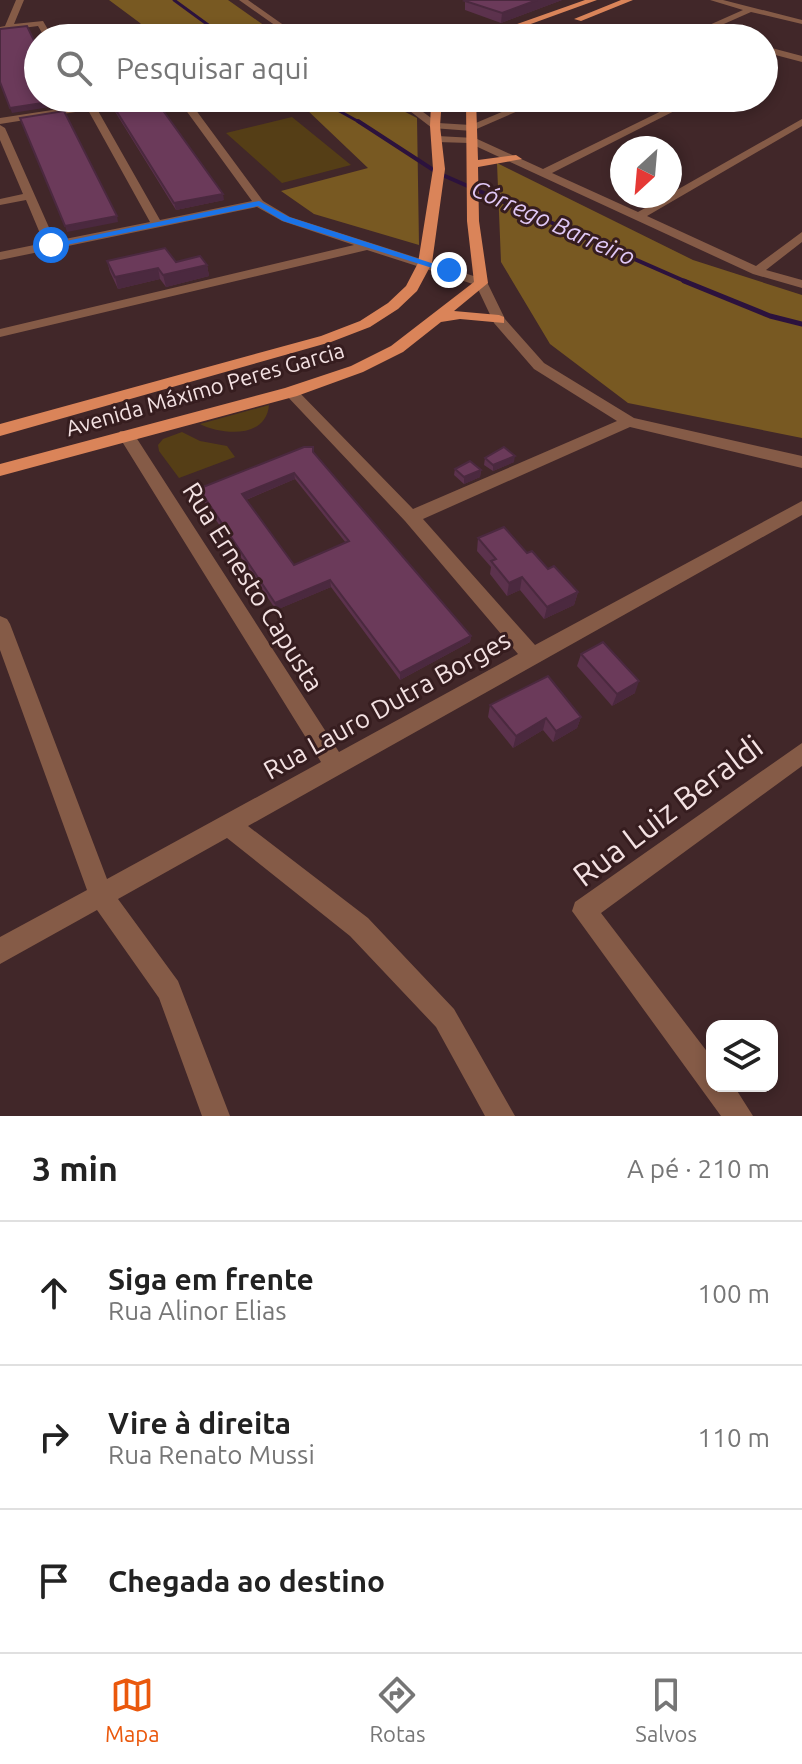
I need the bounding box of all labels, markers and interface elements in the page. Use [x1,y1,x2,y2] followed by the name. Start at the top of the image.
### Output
[24,24,778,112] search box
[52,46,96,90] icon: search
[116,51,309,85] text: Pesquisar aqui
[610,136,682,208] north arrow
[467,174,639,271] water label: Córrego Barreiro
[33,227,69,263] route start
[431,252,467,288] route end
[63,337,347,440] street label: Avenida Máximo Peres Garcia
[177,477,330,697] street label: Rua Ernesto Capusta
[258,625,515,785] street label: Rua Lauro Dutra Borges
[566,727,769,893] street label: Rua Luiz Beraldi
[706,1020,778,1092] map controls
[706,1020,778,1092] button: layers
[32,1149,118,1187] text: 3 min
[627,1154,770,1183] text: A pé · 210 m
[108,1262,314,1296] text: Siga em frente
[32,1271,76,1315] icon: ahead
[698,1279,770,1308] text: 100 m
[108,1296,287,1325] text: Rua Alinor Elias
[108,1406,291,1440] text: Vire à direita
[32,1415,76,1459] icon: right
[698,1423,770,1452] text: 110 m
[108,1440,315,1469] text: Rua Renato Mussi
[32,1559,76,1603] icon: arrive
[108,1564,385,1598] text: Chegada ao destino
[105,1673,160,1746] tab: Mapa
[369,1673,425,1746] tab: Rotas
[635,1673,697,1746] tab: Salvos

